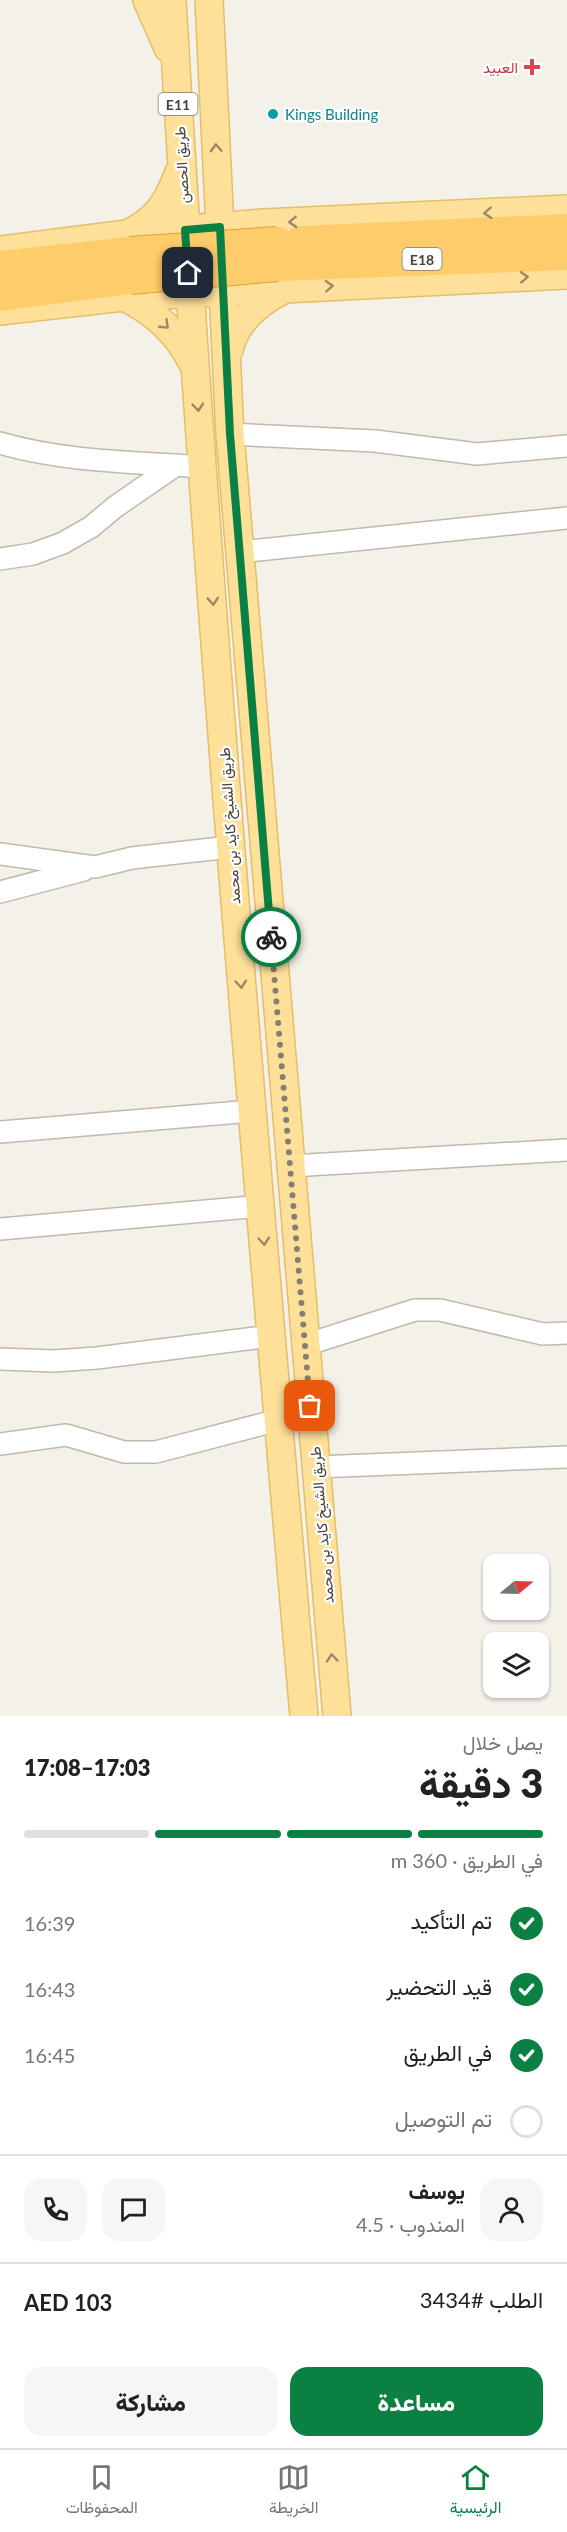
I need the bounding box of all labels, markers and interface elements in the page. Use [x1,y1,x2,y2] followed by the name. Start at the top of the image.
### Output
[483,58,518,77] place label: العبيد
[523,58,541,76] marker: العبيد
[158,93,198,115] road number: E11
[285,105,378,123] place label: Kings Building
[266,107,280,121] marker: Kings Building
[170,126,194,204] street label: طريق الحصن
[210,143,223,152] one-way arrow
[483,206,492,219] one-way arrow
[288,215,297,228] one-way arrow
[162,247,213,298] pin
[402,248,442,270] road number: E18
[171,256,204,289] icon: home
[519,270,528,283] one-way arrow
[325,280,334,293] one-way arrow
[158,317,169,328] one-way arrow
[191,402,204,411] one-way arrow
[206,597,219,606] one-way arrow
[215,746,246,905] street label: طريق الشيخ كايد بن محمد
[241,907,301,967] courier
[255,921,288,954] icon: bike
[234,979,247,989] one-way arrow
[257,1236,270,1246] one-way arrow
[284,1380,335,1431] pin
[293,1389,326,1422] icon: bag
[305,1445,340,1604] street label: طريق الشيخ كايد بن محمد
[483,1554,549,1620] north arrow
[483,1554,549,1698] map controls
[483,1632,549,1698] button: layers
[326,1653,339,1662] one-way arrow
[463,1730,543,1754] text: يصل خلال
[24,1754,151,1781] text: 17:03–17:08
[419,1760,543,1806] text: 3 دقيقة
[391,1848,543,1872] text: في الطريق · 360 m
[411,1907,492,1934] text: تم التأكيد
[510,1907,543,1940] icon: check
[24,1911,75,1935] text: 16:39
[386,1973,492,2000] text: قيد التحضير
[510,1973,543,2006] icon: check
[24,1977,75,2001] text: 16:43
[403,2039,492,2066] text: في الطريق
[510,2039,543,2072] icon: check
[24,2043,75,2067] text: 16:45
[395,2105,492,2132] text: تم التوصيل
[409,2177,465,2204] text: يوسف
[24,2178,87,2241] button: phone
[102,2178,165,2241] button: chat
[480,2178,543,2241] button: person
[356,2212,465,2236] text: المندوب · 4.5
[420,2286,543,2313] text: الطلب #3434
[24,2289,112,2316] text: AED 103
[24,2367,278,2436] button: مشاركة
[290,2367,543,2436] button: مساعدة
[66,2461,138,2522] tab: المحفوظات
[269,2461,318,2522] tab: الخريطة
[450,2461,501,2522] tab: الرئيسية

